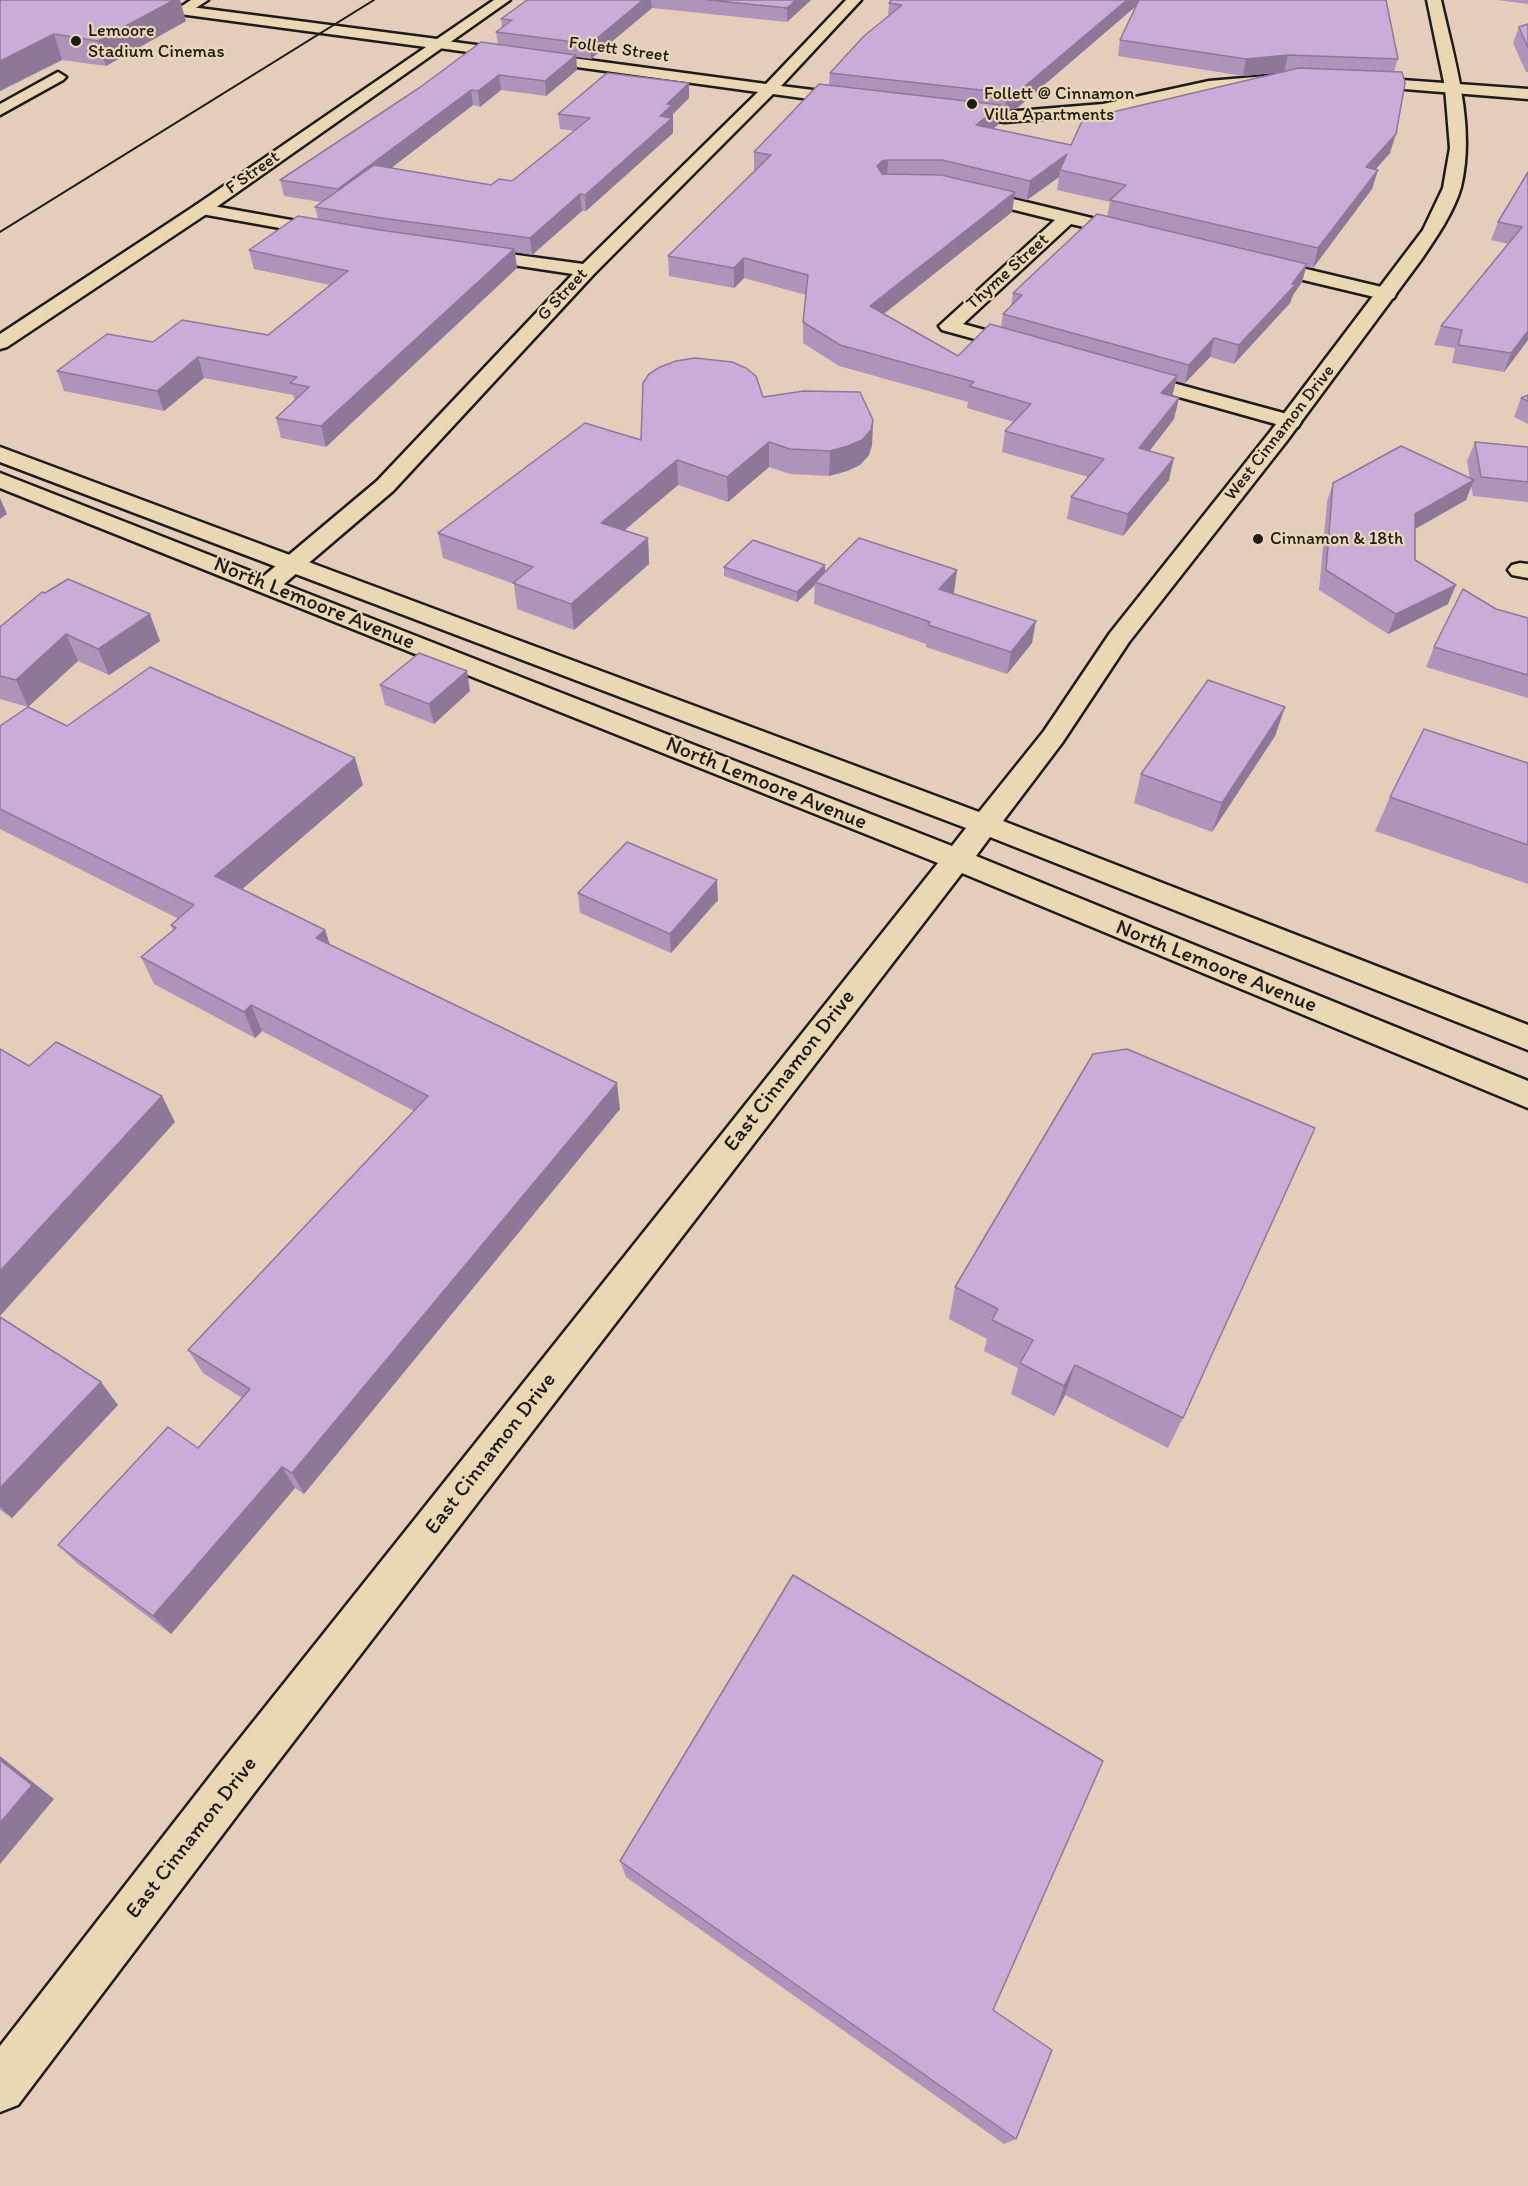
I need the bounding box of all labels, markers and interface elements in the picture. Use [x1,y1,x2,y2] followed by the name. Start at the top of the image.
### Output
[88,20,225,63] place label: Lemoore Stadium Cinemas
[567,32,671,68] street label: Follett Street
[69,34,83,48] marker: Lemoore Stadium Cinemas
[984,83,1134,125] place label: Follett @ Cinnamon Villa Apartments
[965,97,979,111] marker: Follett @ Cinnamon Villa Apartments
[222,147,284,199] street label: F Street
[962,229,1054,315] street label: Thyme Street
[533,264,593,326] street label: G Street
[1220,361,1340,505] street label: West Cinnamon Drive
[1270,528,1403,550] place label: Cinnamon & 18th
[1251,532,1265,546] marker: Cinnamon & 18th
[210,552,418,656] street label: North Lemoore Avenue
[662,732,870,836] street label: North Lemoore Avenue
[1112,915,1320,1019] street label: North Lemoore Avenue
[719,985,861,1157] street label: East Cinnamon Drive
[420,1368,562,1540] street label: East Cinnamon Drive
[121,1752,263,1924] street label: East Cinnamon Drive

